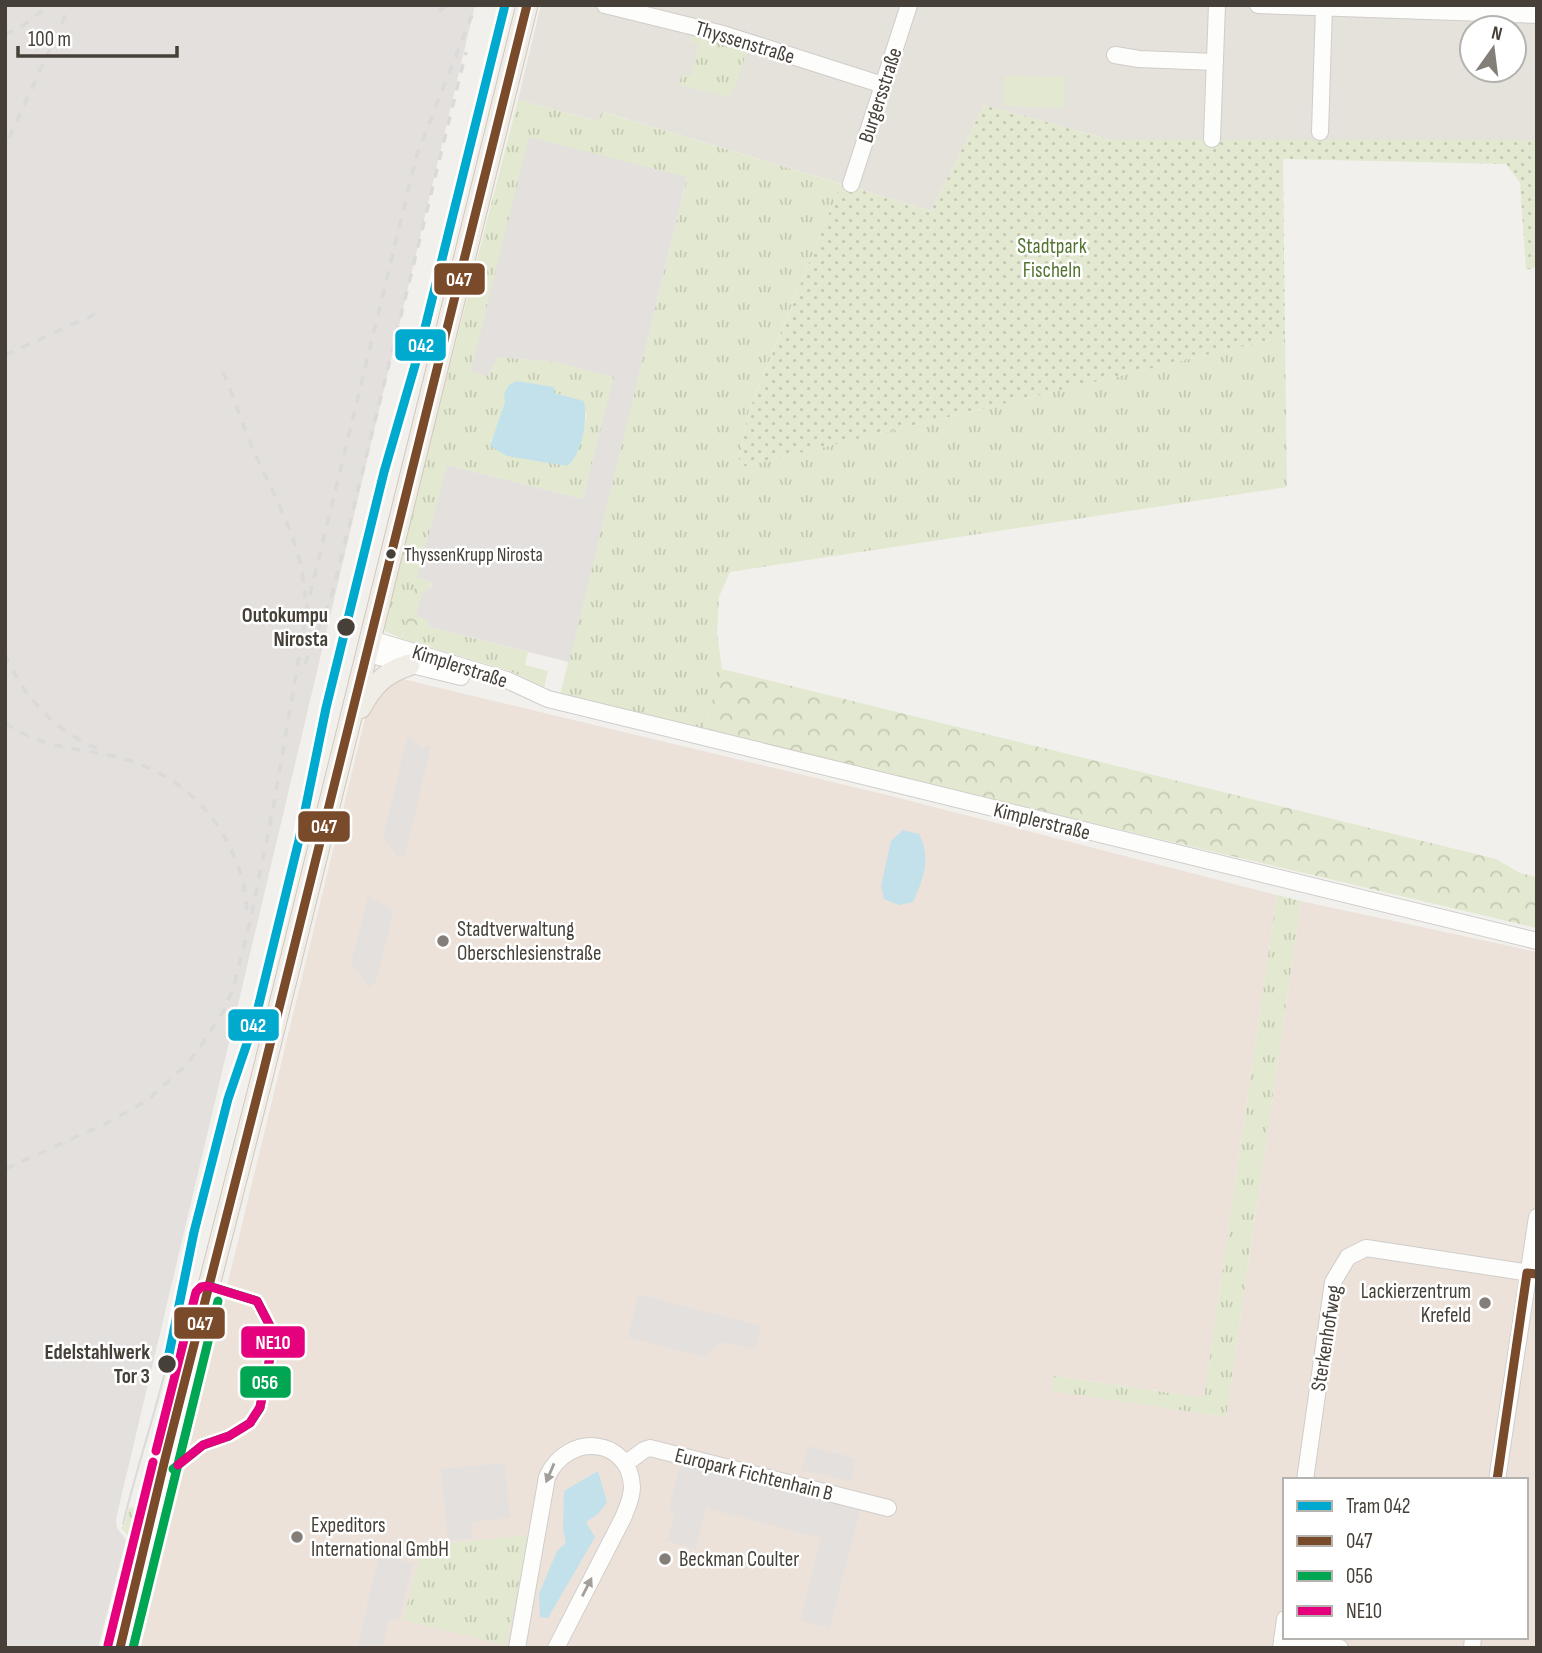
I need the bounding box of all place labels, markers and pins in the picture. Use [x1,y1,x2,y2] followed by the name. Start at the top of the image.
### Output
[404,544,543,567] place label: ThyssenKrupp Nirosta
[384,547,398,561] marker: ThyssenKrupp Nirosta
[242,603,328,652] place label: Outokumpu Nirosta
[335,616,357,638] marker: Outokumpu Nirosta
[457,917,601,966] place label: Stadtverwaltung Oberschlesienstraße
[435,933,451,949] marker: Stadtverwaltung Oberschlesienstraße
[1361,1279,1471,1328] place label: Lackierzentrum Krefeld
[1477,1295,1493,1311] marker: Lackierzentrum Krefeld
[45,1340,150,1389] place label: Edelstahlwerk Tor 3
[156,1353,178,1375] marker: Edelstahlwerk Tor 3
[311,1513,449,1562] place label: Expeditors International GmbH
[289,1529,305,1545] marker: Expeditors International GmbH
[679,1547,799,1572] place label: Beckman Coulter
[657,1551,673,1567] marker: Beckman Coulter

